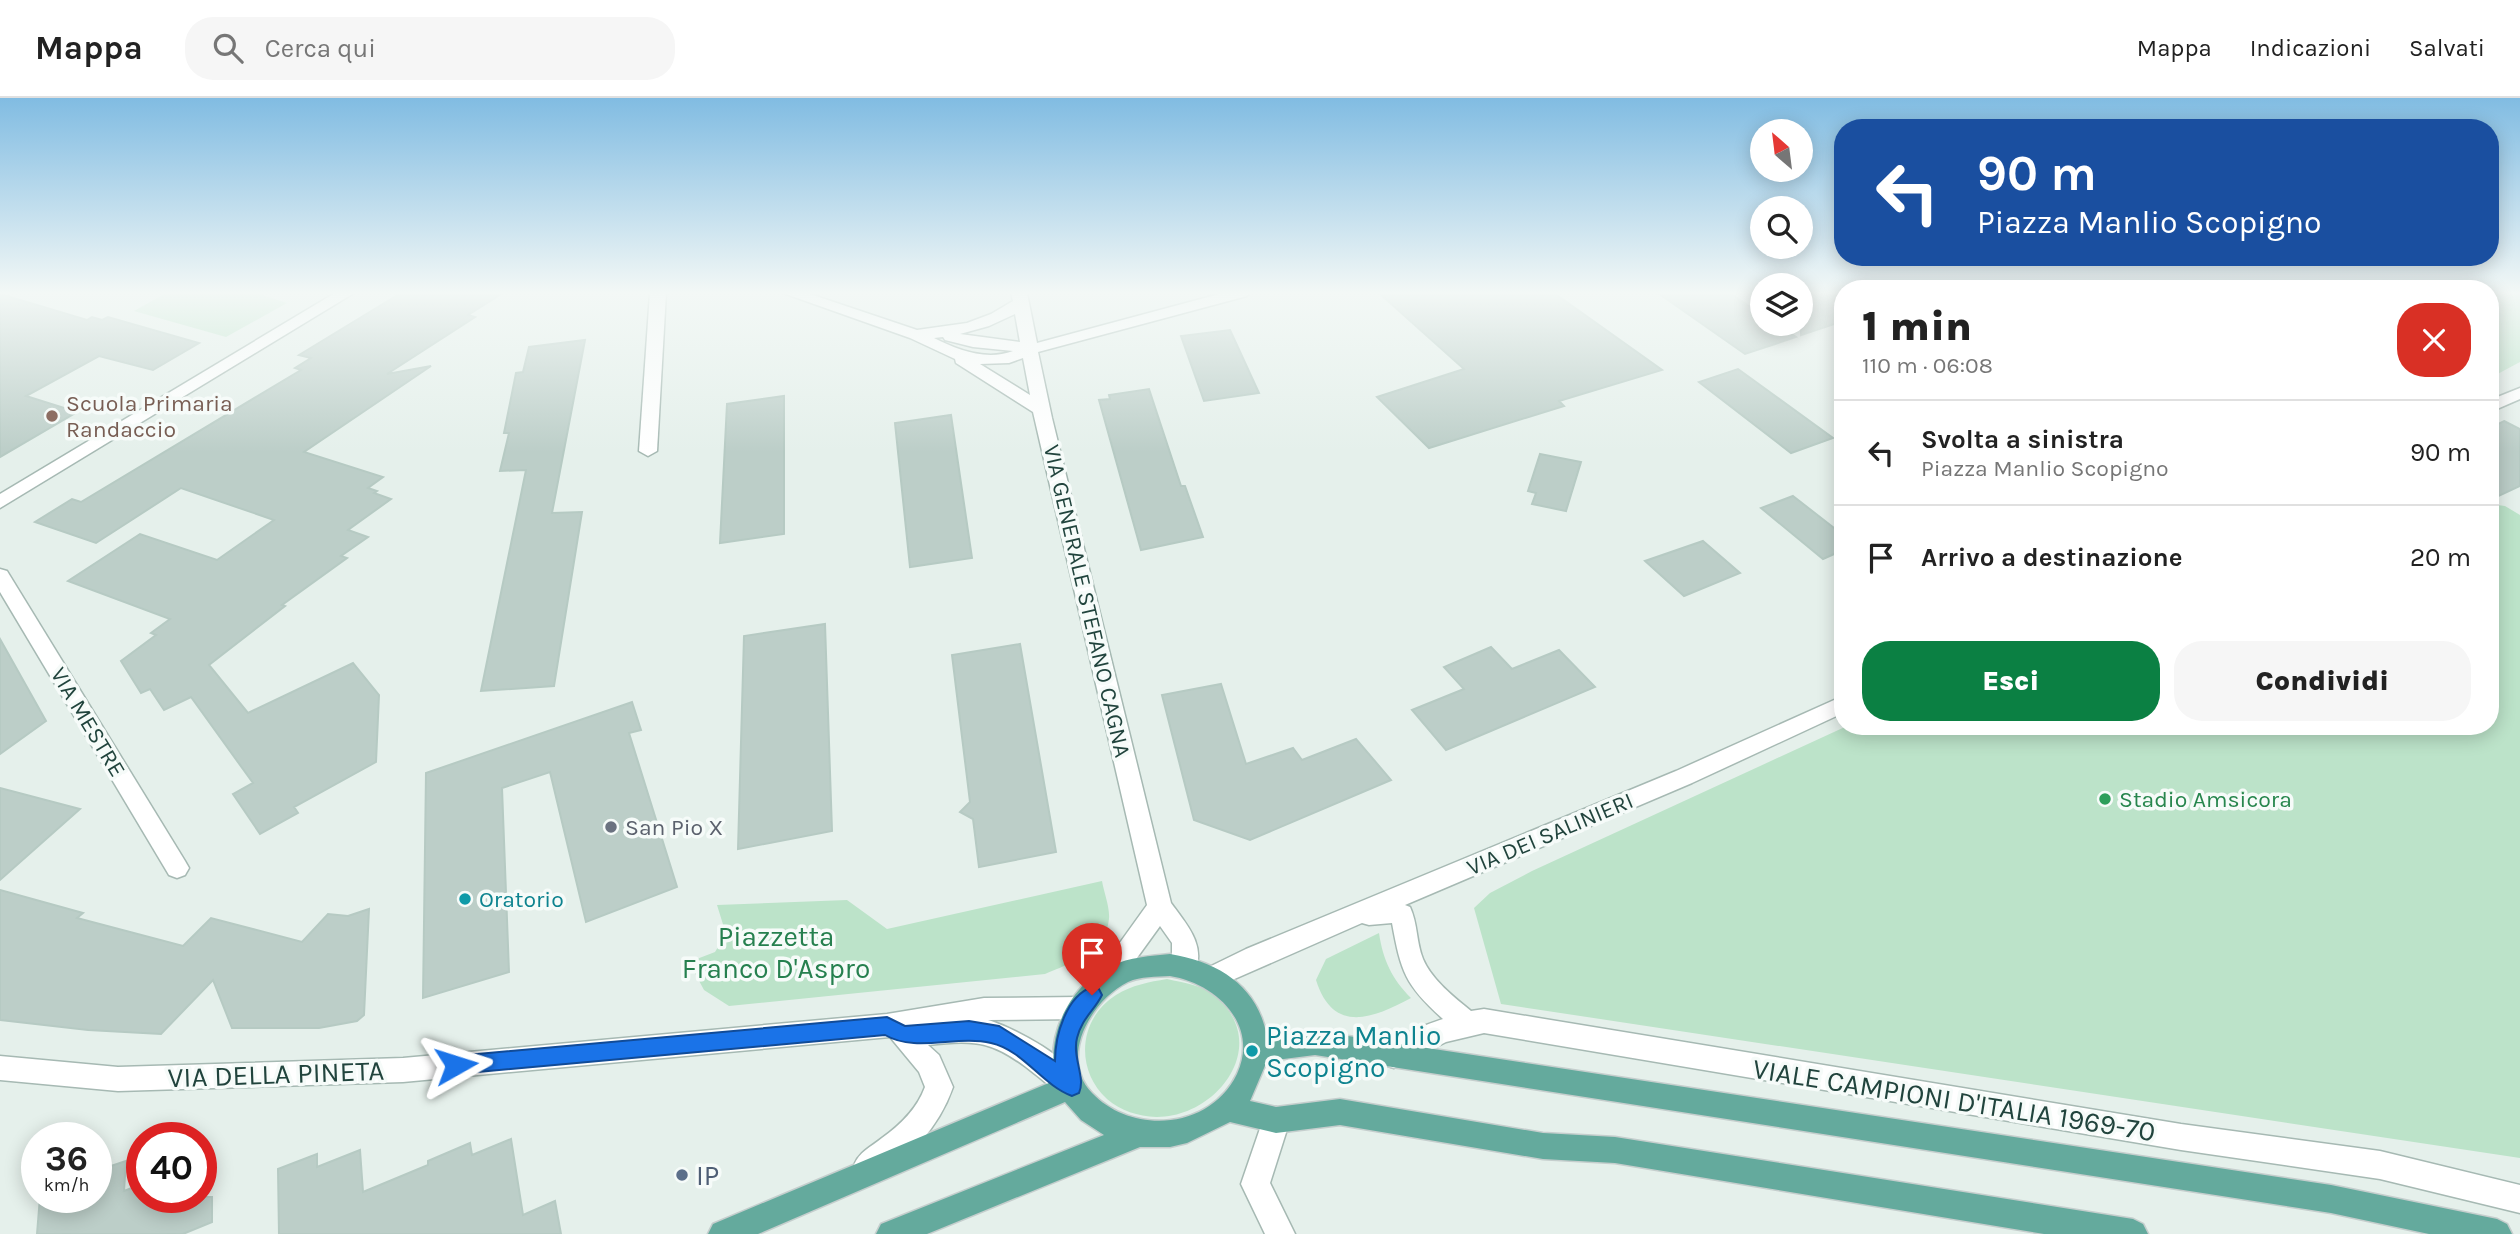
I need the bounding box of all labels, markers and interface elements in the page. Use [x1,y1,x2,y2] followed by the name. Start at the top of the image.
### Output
[185,17,675,80] search box
[35,29,143,67] text: Mappa
[209,29,247,67] icon: search
[265,33,376,64] text: Cerca qui
[2137,34,2212,62] text: Mappa
[2250,34,2371,62] text: Indicazioni
[2409,34,2485,62] text: Salvati
[1750,119,1813,182] north arrow
[1750,119,1813,336] map controls
[1977,145,2097,202] text: 90 m
[1862,147,1953,238] icon: left
[1750,196,1813,259] button: search
[1977,204,2322,241] text: Piazza Manlio Scopigno
[1750,273,1813,336] button: layers
[1862,301,1972,351] text: 1 min
[2397,303,2471,377] button: close
[1862,352,1993,379] text: 110 m · 06:08
[66,390,233,443] place label: Scuola Primaria Randaccio
[44,408,60,424] marker: Scuola Primaria Randaccio
[1921,424,2124,455] text: Svolta a sinistra
[1862,434,1900,472] icon: left
[2410,437,2471,468] text: 90 m
[1038,442,1136,760] street label: VIA GENERALE STEFANO CAGNA
[1921,455,2169,482] text: Piazza Manlio Scopigno
[1862,539,1900,577] icon: arrive
[1921,542,2183,573] text: Arrivo a destinazione
[2410,542,2471,573] text: 20 m
[1862,641,2160,721] button: Esci
[2174,641,2471,721] button: Condividi
[45,662,131,782] street label: VIA MESTRE
[2119,786,2292,813] place label: Stadio Amsicora
[1463,787,1637,881] street label: VIA DEI SALINIERI
[2097,791,2113,807] marker: Stadio Amsicora
[625,814,723,841] place label: San Pio X
[603,819,619,835] marker: San Pio X
[479,886,564,913] place label: Oratorio
[457,891,473,907] marker: Oratorio
[682,920,870,985] park label: Piazzetta Franco D'Aspro
[1062,923,1122,995] pin
[1073,934,1111,972] icon: arrive
[1266,1019,1441,1084] place label: Piazza Manlio Scopigno
[419,1028,493,1102] position arrow
[1244,1043,1260,1059] marker: Piazza Manlio Scopigno
[1750,1052,2158,1148] street label: VIALE CAMPIONI D'ITALIA 1969-70
[167,1054,385,1094] street label: VIA DELLA PINETA
[126,1122,217,1213] speed limit sign: 40
[45,1138,88,1179] text: 36
[696,1159,719,1192] place label: IP
[674,1167,690,1183] marker: IP
[44,1174,89,1196] text: km/h

